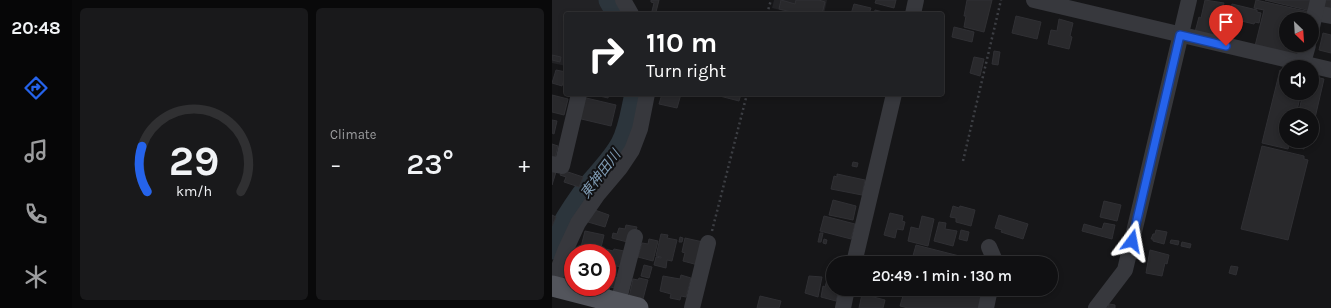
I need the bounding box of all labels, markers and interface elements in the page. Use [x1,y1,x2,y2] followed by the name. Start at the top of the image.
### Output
[1209,5,1243,46] pin
[1215,11,1237,33] icon: arrive
[1279,12,1319,52] north arrow
[1279,12,1319,148] map controls
[11,17,61,39] text: 20:48
[646,26,717,59] text: 110 m
[580,28,632,80] icon: right
[646,60,726,82] text: Turn right
[1279,60,1319,100] button: sound
[22,74,50,102] icon: directions
[1279,108,1319,148] button: layers
[330,127,376,142] text: Climate
[22,137,50,165] icon: music
[169,137,219,185] text: 29
[577,145,625,202] water label: 東神田川
[406,146,454,182] text: 23°
[330,152,342,178] text: −
[518,152,530,178] text: +
[176,183,212,200] text: km/h
[22,200,50,228] icon: phone
[1111,220,1153,262] position arrow
[564,244,616,296] speed limit sign: 30
[22,263,50,291] icon: climate
[872,267,1012,285] text: 20:49 · 1 min · 130 m

